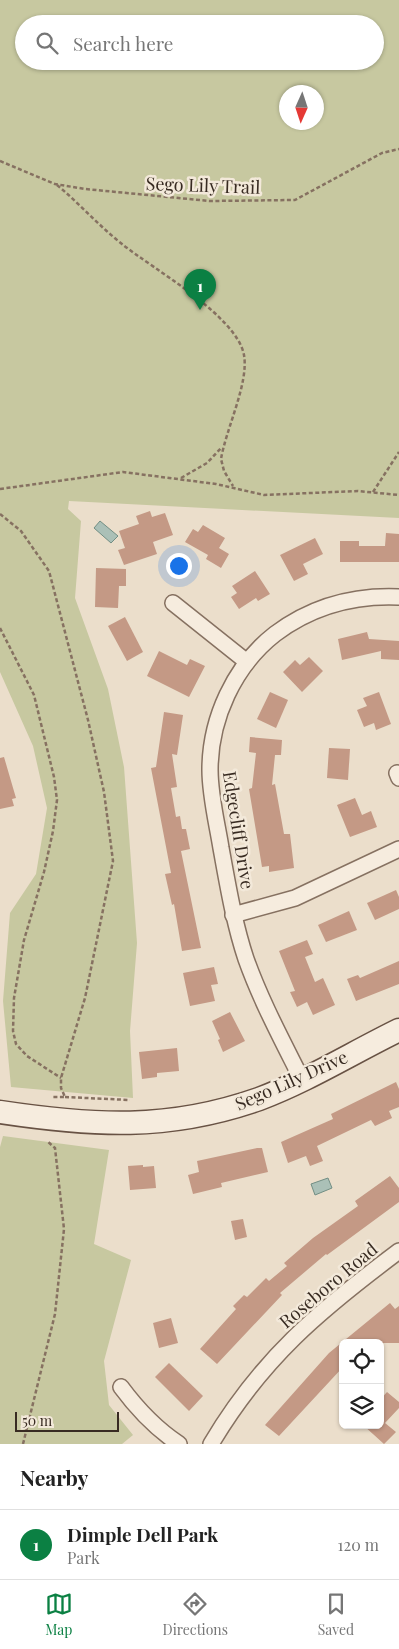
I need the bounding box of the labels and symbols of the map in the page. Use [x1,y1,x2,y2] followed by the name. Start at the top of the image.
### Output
[279,85,324,130] north arrow
[145,171,261,199] street label: Sego Lily Trail
[184,269,216,310] pin: 1
[166,553,192,579] your location
[218,769,260,891] street label: Edgecliff Drive
[231,1045,351,1115] street label: Sego Lily Drive
[274,1236,383,1333] street label: Roseboro Road
[15,1409,119,1432] scale bar

